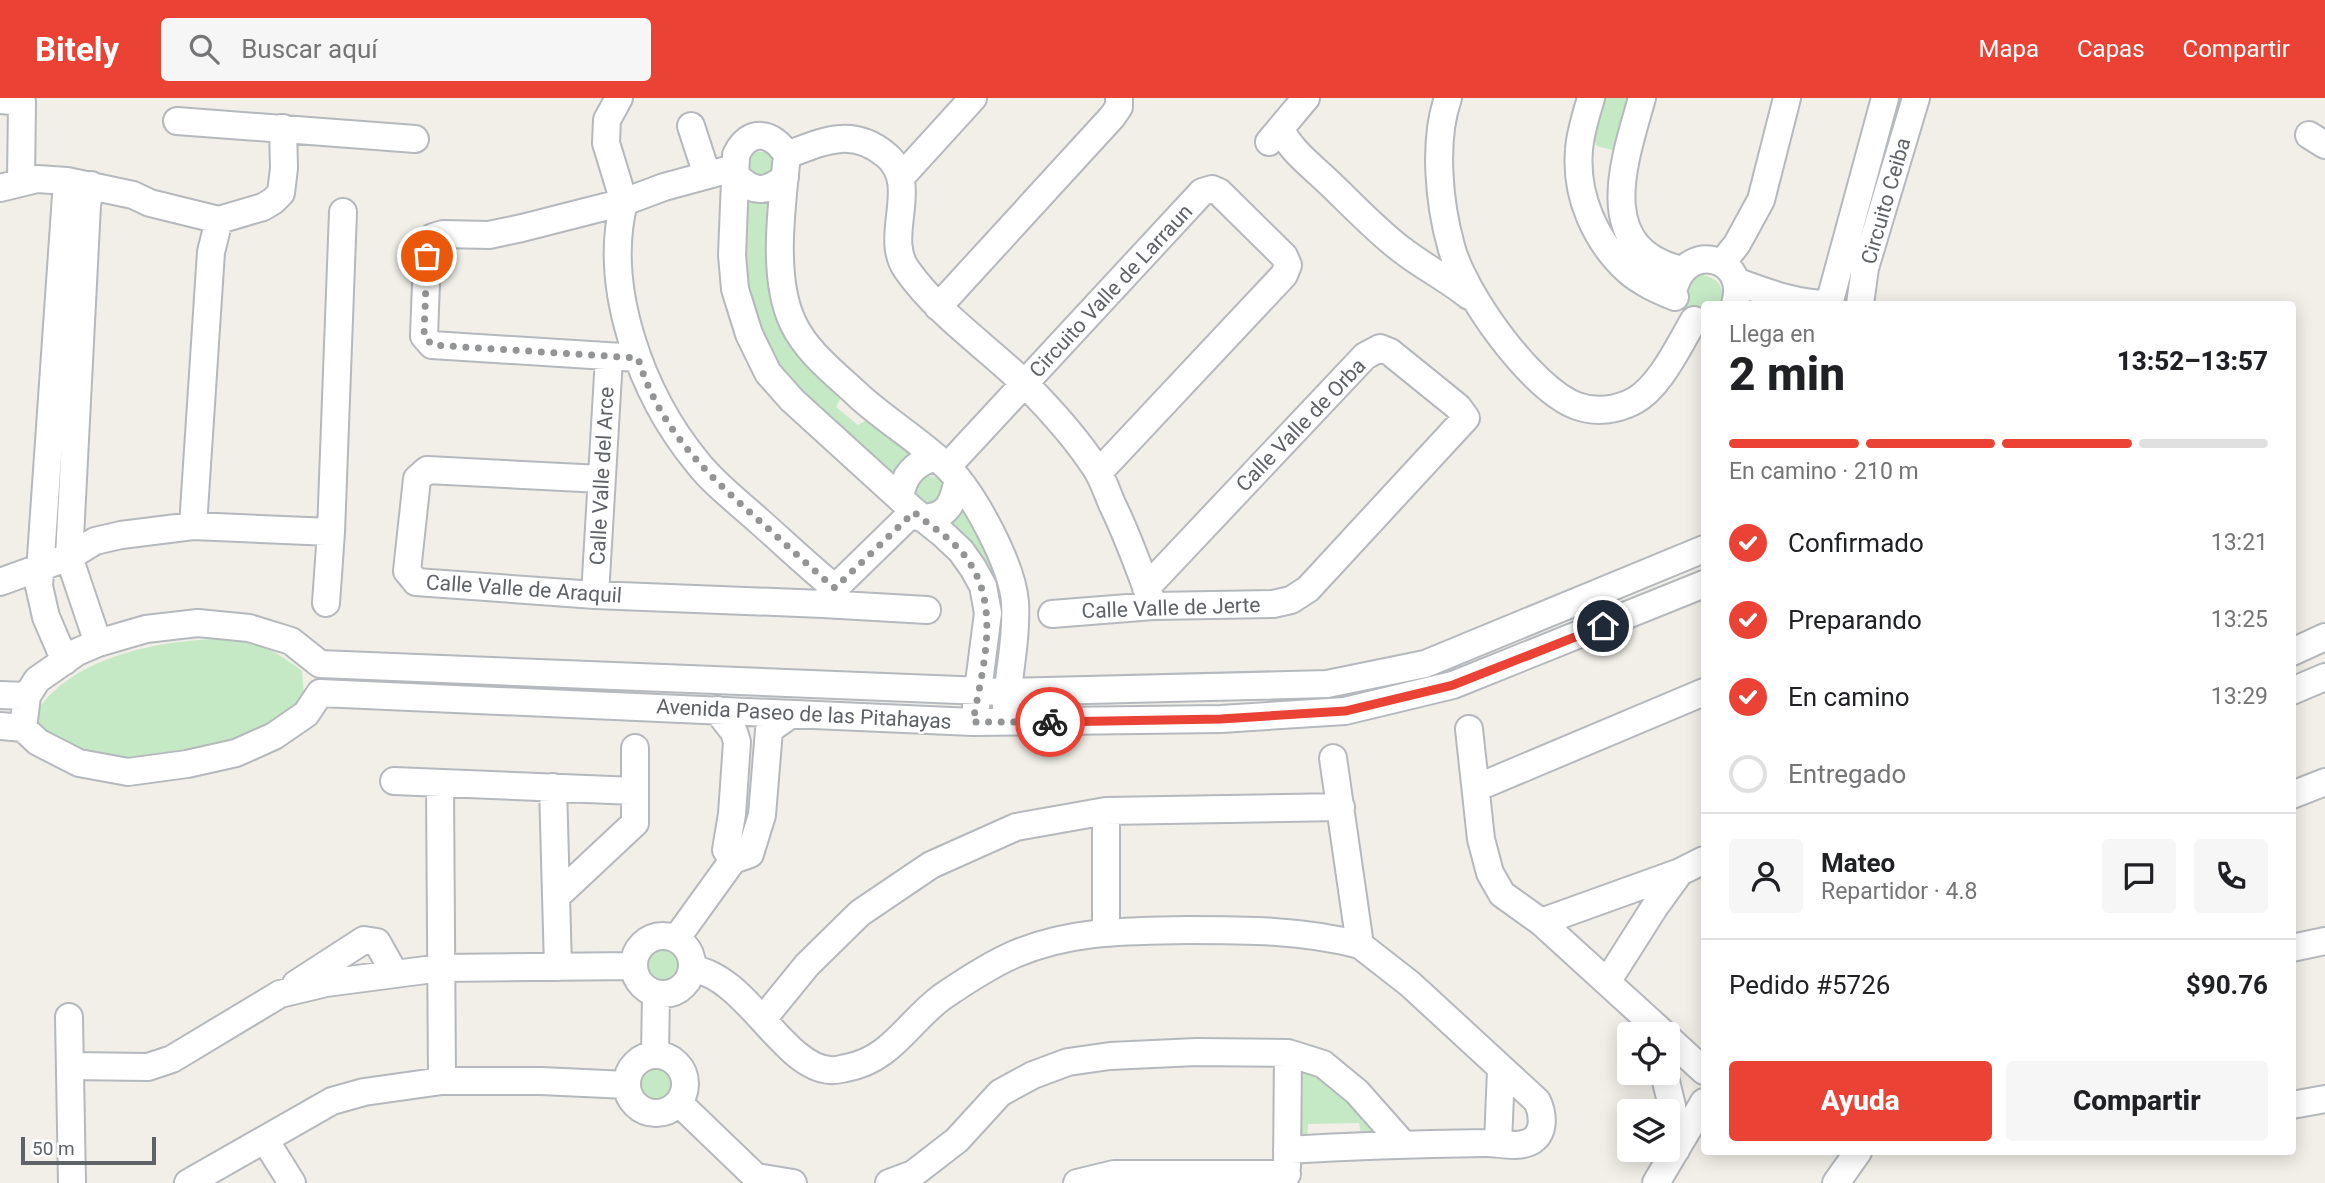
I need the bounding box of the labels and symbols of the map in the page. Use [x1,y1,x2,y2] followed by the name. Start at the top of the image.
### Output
[1856,135,1916,267] street label: Circuito Ceiba
[1025,200,1197,382] street label: Circuito Valle de Larraun
[397,226,457,286] pin
[1231,354,1371,496] street label: Calle Valle de Orba
[585,386,619,566] street label: Calle Valle del Arce
[425,570,623,608] street label: Calle Valle de Araquil
[1081,593,1261,623] street label: Calle Valle de Jerte
[1573,596,1633,656] pin
[1015,687,1085,757] courier
[656,694,952,734] street label: Avenida Paseo de las Pitahayas
[21,1134,156,1166] scale bar

